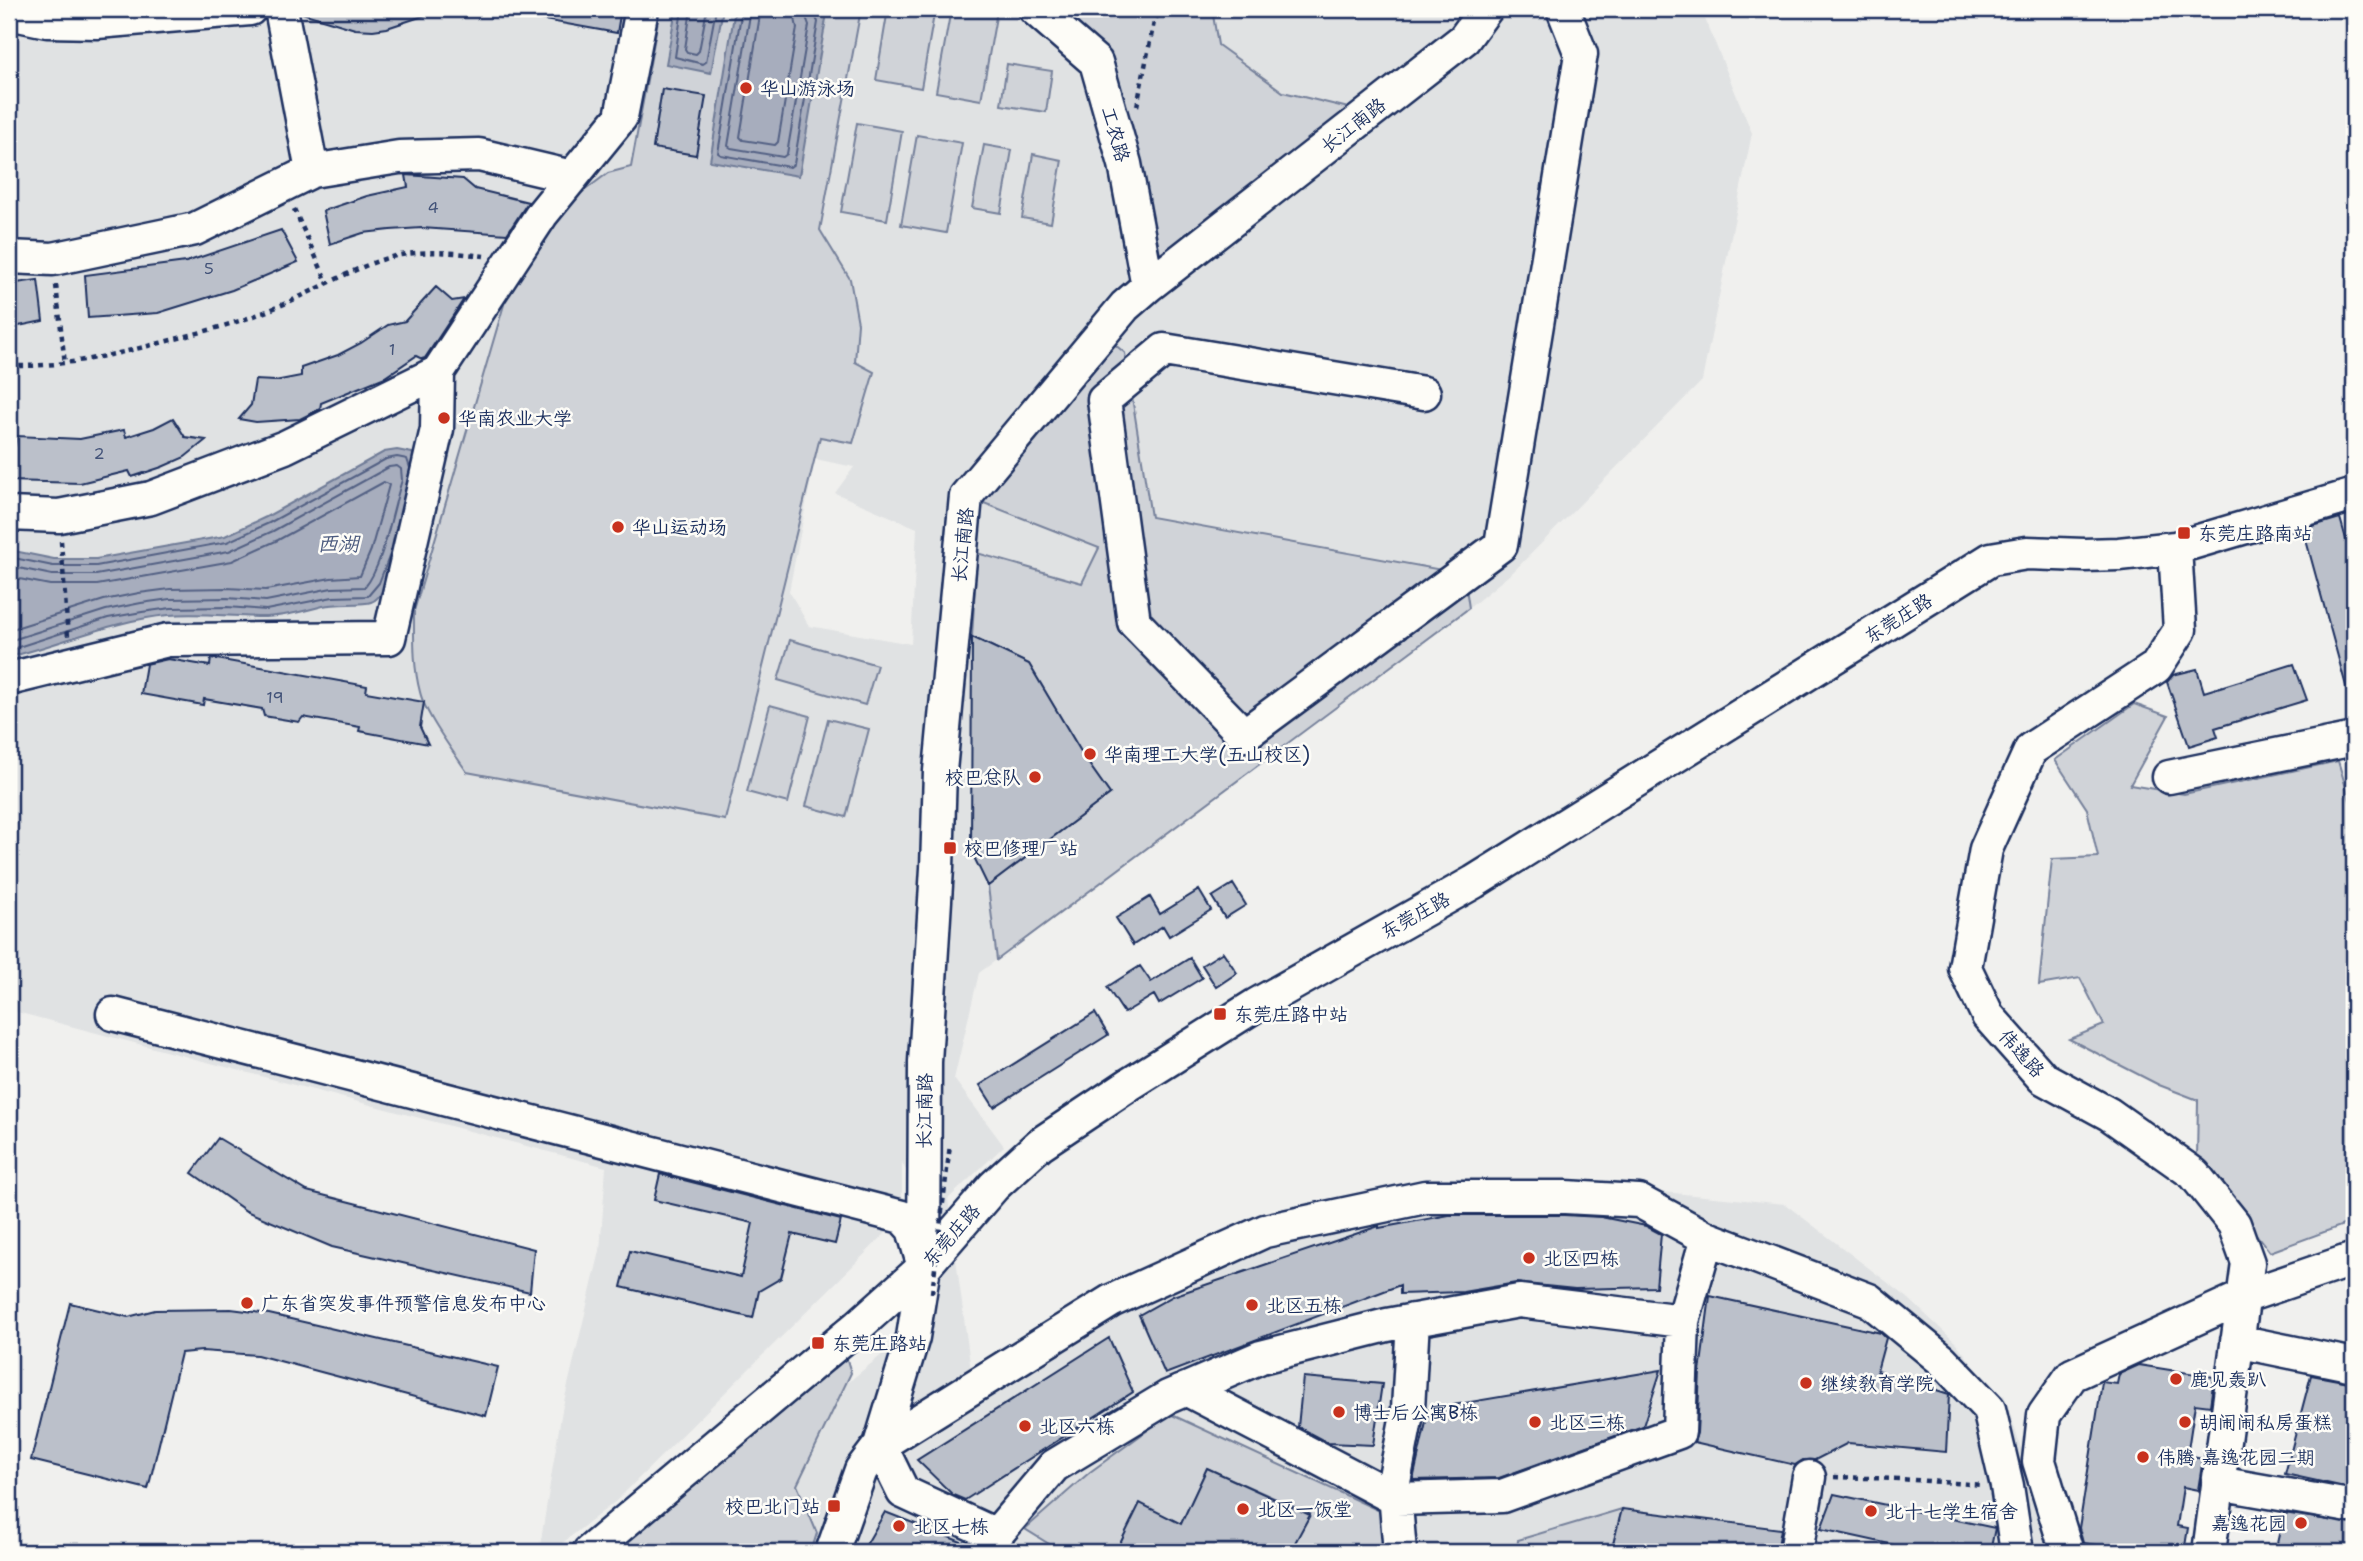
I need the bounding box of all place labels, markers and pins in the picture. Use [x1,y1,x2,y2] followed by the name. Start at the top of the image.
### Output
[760,76,855,101] place label: 华山游泳场
[738,80,754,96] marker: 华山游泳场
[458,406,572,431] place label: 华南农业大学
[436,410,452,426] marker: 华南农业大学
[632,515,727,540] place label: 华山运动场
[610,519,626,535] marker: 华山运动场
[2198,521,2312,546] place label: 东莞庄路南站
[2176,525,2192,541] marker: 东莞庄路南站
[1104,742,1310,767] place label: 华南理工大学(五山校区)
[1082,746,1098,762] marker: 华南理工大学(五山校区)
[945,765,1021,790] place label: 校巴总队
[1027,769,1043,785] marker: 校巴总队
[964,836,1078,861] place label: 校巴修理厂站
[942,840,958,856] marker: 校巴修理厂站
[1234,1002,1348,1027] place label: 东莞庄路中站
[1212,1006,1228,1022] marker: 东莞庄路中站
[1543,1246,1619,1271] place label: 北区四栋
[1521,1250,1537,1266] marker: 北区四栋
[261,1291,546,1316] place label: 广东省突发事件预警信息发布中心
[1266,1293,1342,1318] place label: 北区五栋
[239,1295,255,1311] marker: 广东省突发事件预警信息发布中心
[1244,1297,1260,1313] marker: 北区五栋
[832,1331,927,1356] place label: 东莞庄路站
[810,1335,826,1351] marker: 东莞庄路站
[2190,1367,2266,1392] place label: 鹿见轰趴
[1820,1371,1934,1396] place label: 继续教育学院
[2168,1371,2184,1387] marker: 鹿见轰趴
[1798,1375,1814,1391] marker: 继续教育学院
[1353,1400,1478,1425] place label: 博士后公寓B栋
[1331,1404,1347,1420] marker: 博士后公寓B栋
[1549,1410,1625,1435] place label: 北区三栋
[2199,1410,2332,1435] place label: 胡闹闹私房蛋糕
[1039,1414,1115,1439] place label: 北区六栋
[1527,1414,1543,1430] marker: 北区三栋
[2177,1414,2193,1430] marker: 胡闹闹私房蛋糕
[1017,1418,1033,1434] marker: 北区六栋
[2157,1445,2315,1470] place label: 伟腾 嘉逸花园二期
[2135,1449,2151,1465] marker: 伟腾 嘉逸花园二期
[725,1494,820,1519] place label: 校巴北门站
[1257,1497,1352,1522] place label: 北区一饭堂
[826,1498,842,1514] marker: 校巴北门站
[1885,1499,2018,1524] place label: 北十七学生宿舍
[1235,1501,1251,1517] marker: 北区一饭堂
[1863,1503,1879,1519] marker: 北十七学生宿舍
[2211,1511,2287,1536] place label: 嘉逸花园
[913,1514,989,1539] place label: 北区七栋
[2293,1515,2309,1531] marker: 嘉逸花园
[891,1518,907,1534] marker: 北区七栋

